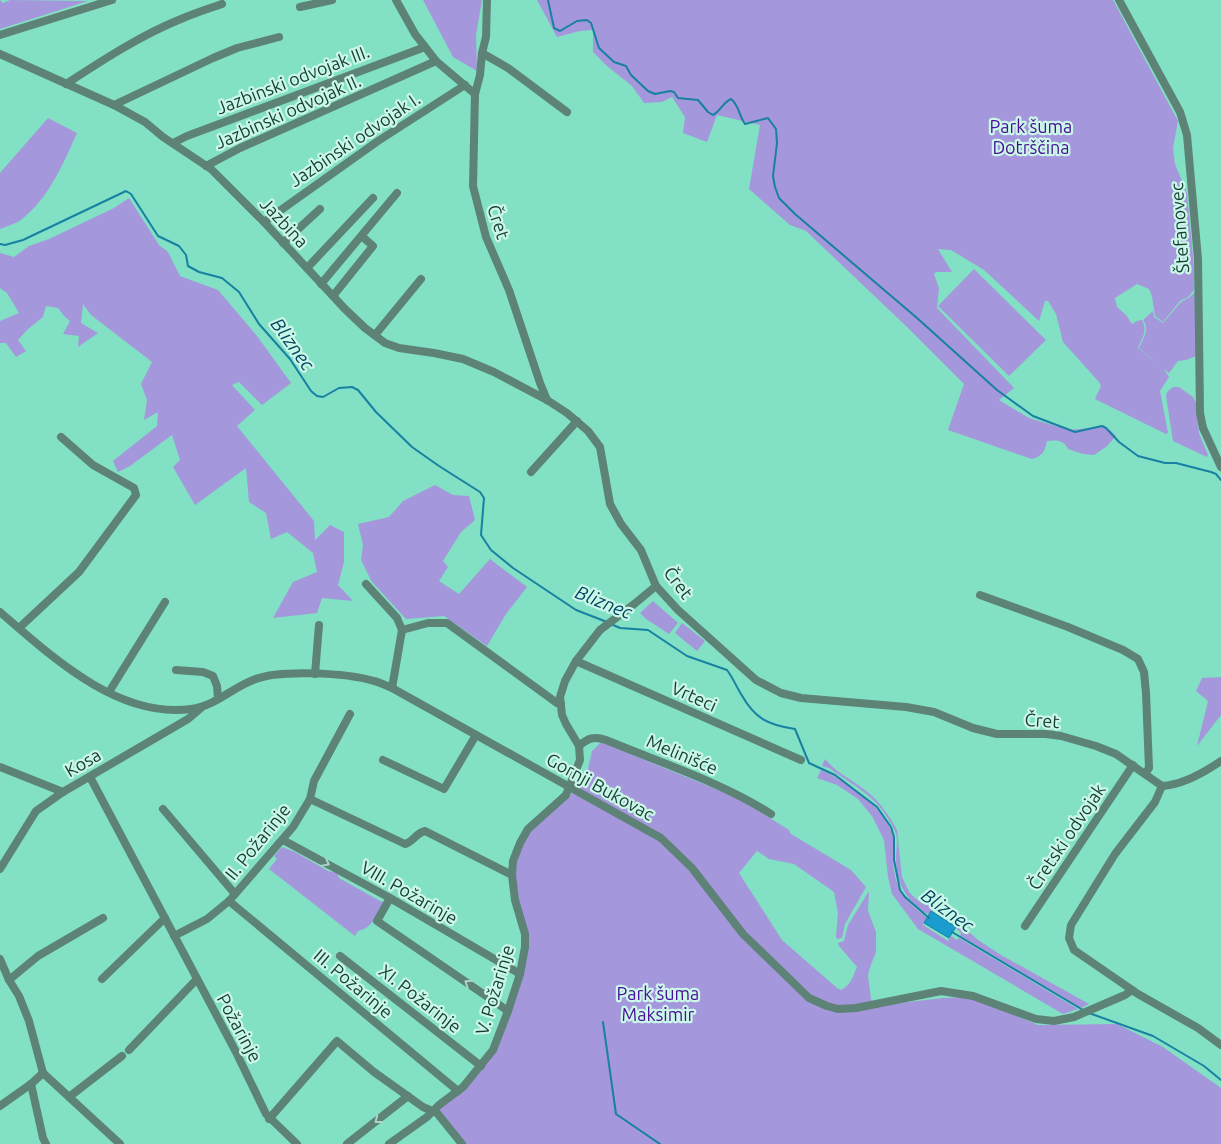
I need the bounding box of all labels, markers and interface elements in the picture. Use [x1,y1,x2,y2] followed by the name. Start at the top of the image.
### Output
[213,41,372,118] street label: Jazbinski odvojak III.
[211,70,364,152] street label: Jazbinski odvojak II.
[285,88,424,190] street label: Jazbinski odvojak I.
[990,116,1072,157] park label: Park šuma Dotrščina
[1165,182,1192,274] street label: Štefanovec
[257,193,313,251] street label: Jazbina
[484,202,515,241] street label: Čret
[267,313,319,375] water label: Bliznec
[660,562,698,602] street label: Čret
[572,581,636,623] water label: Bliznec
[669,677,720,715] street label: Vrteci
[1024,708,1060,731] street label: Čret
[644,730,721,778] street label: Melinišće
[61,744,104,780] street label: Kosa
[543,748,658,824] street label: Gornji Bukovac
[1023,779,1109,893] street label: Čretski odvojak
[221,799,294,883] street label: II. Požarinje
[358,856,461,928] street label: VIII. Požarinje
[320,857,329,867] one-way arrow
[917,884,979,936] water label: Bliznec
[471,942,517,1037] street label: V. Požarinje
[310,945,397,1022] street label: III. Požarinje
[376,960,466,1036] street label: XI. Požarinje
[464,980,474,989] one-way arrow
[617,983,699,1024] park label: Park šuma Maksimir
[214,990,266,1065] street label: Požarinje
[375,1115,384,1123] one-way arrow

